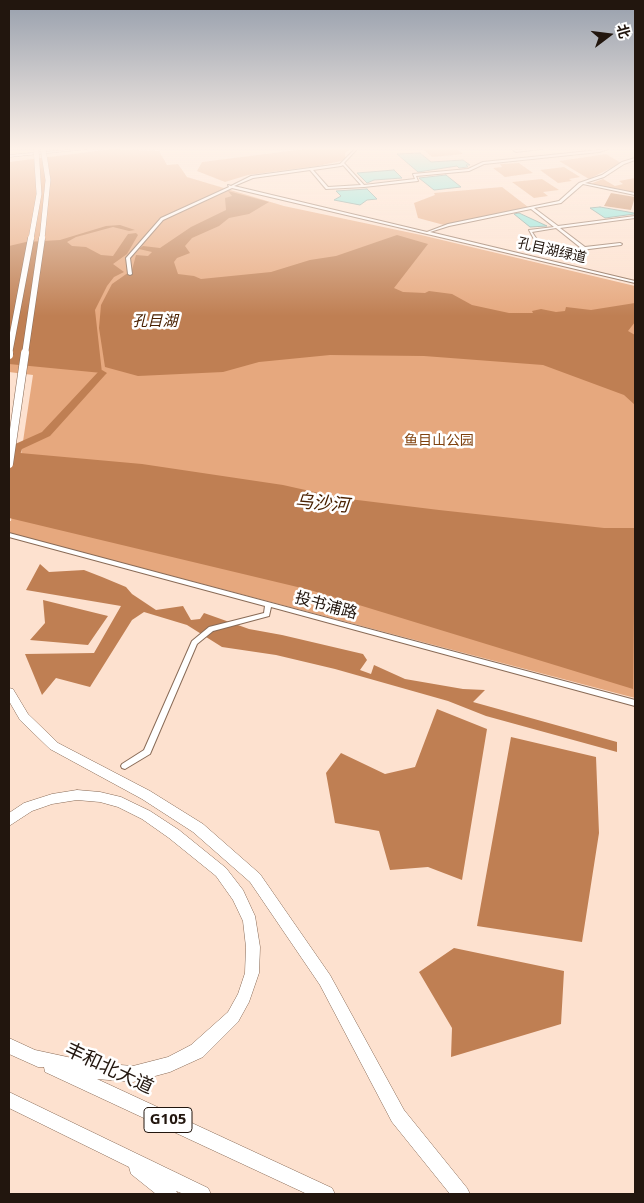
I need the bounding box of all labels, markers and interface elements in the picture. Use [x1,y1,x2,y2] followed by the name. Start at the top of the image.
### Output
[584,10,634,60] north arrow
[613,22,635,40] text: 北
[516,235,588,267] street label: 孔目湖绿道
[133,313,177,331] water label: 孔目湖
[404,433,474,449] park label: 鱼目山公园
[294,491,350,517] water label: 乌沙河
[293,588,359,624] street label: 投书浦路
[61,1039,157,1099] street label: 丰和北大道
[144,1108,192,1132] road number: G105

